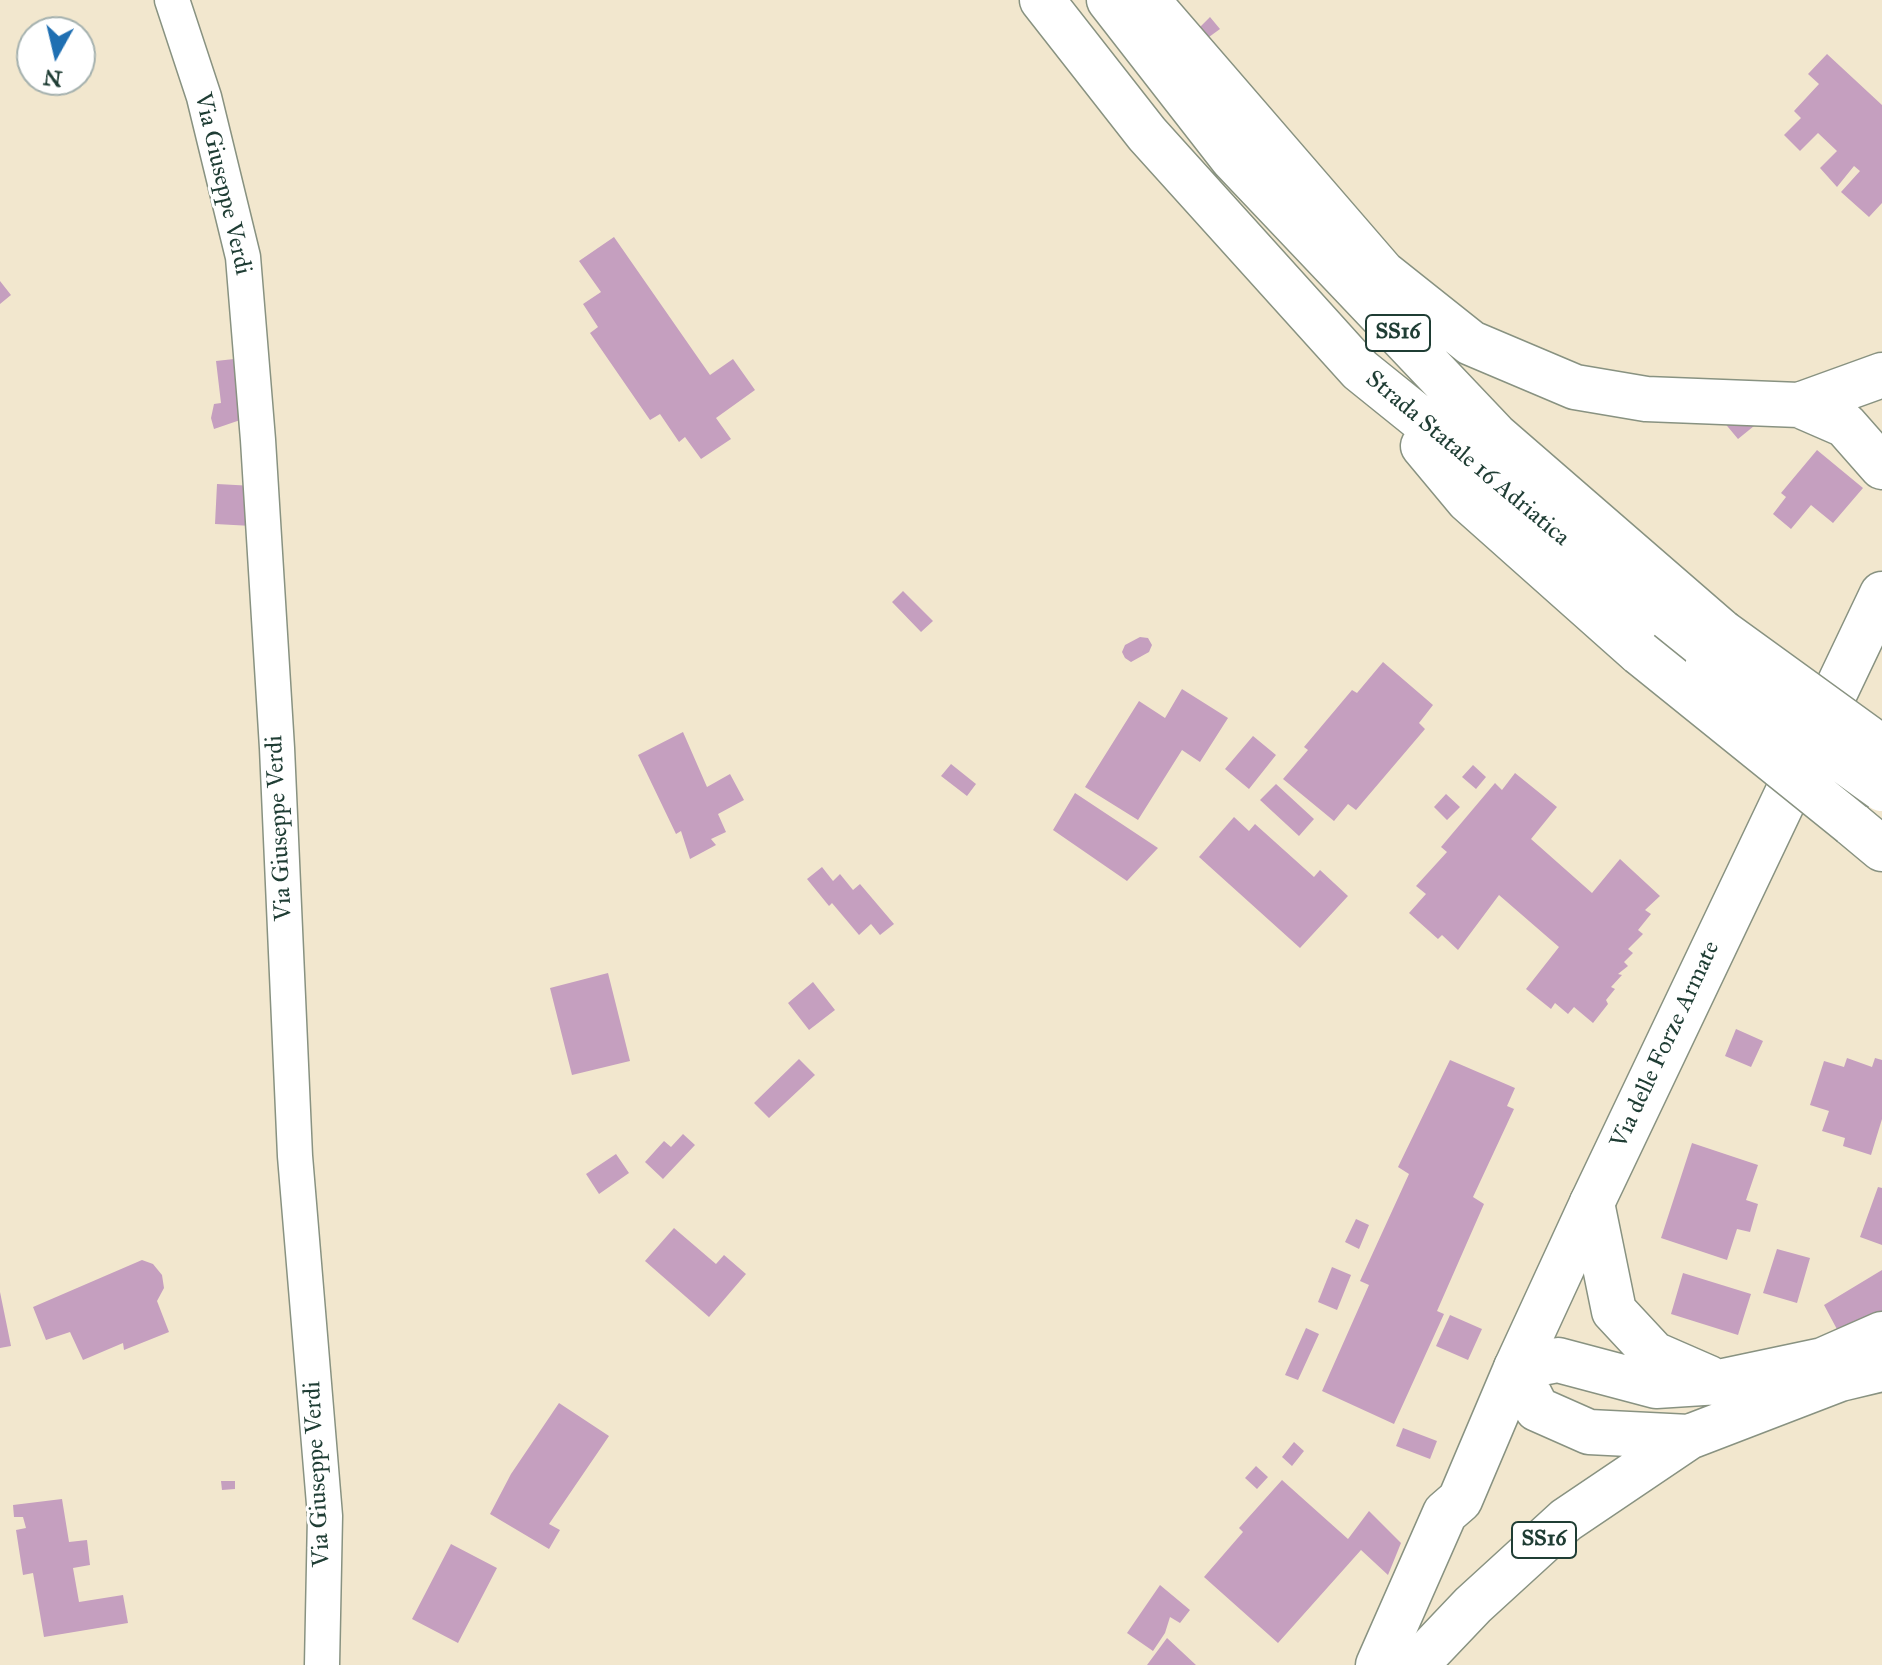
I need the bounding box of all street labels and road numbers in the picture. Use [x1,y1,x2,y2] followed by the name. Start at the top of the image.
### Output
[187,90,257,278] street label: Via Giuseppe Verdi
[1366,315,1430,351] road number: SS16
[1359,365,1575,553] street label: Strada Statale 16 Adriatica
[261,734,299,922] street label: Via Giuseppe Verdi
[1605,937,1727,1153] street label: Via delle Forze Armate
[299,1380,337,1568] street label: Via Giuseppe Verdi
[1512,1522,1576,1558] road number: SS16

